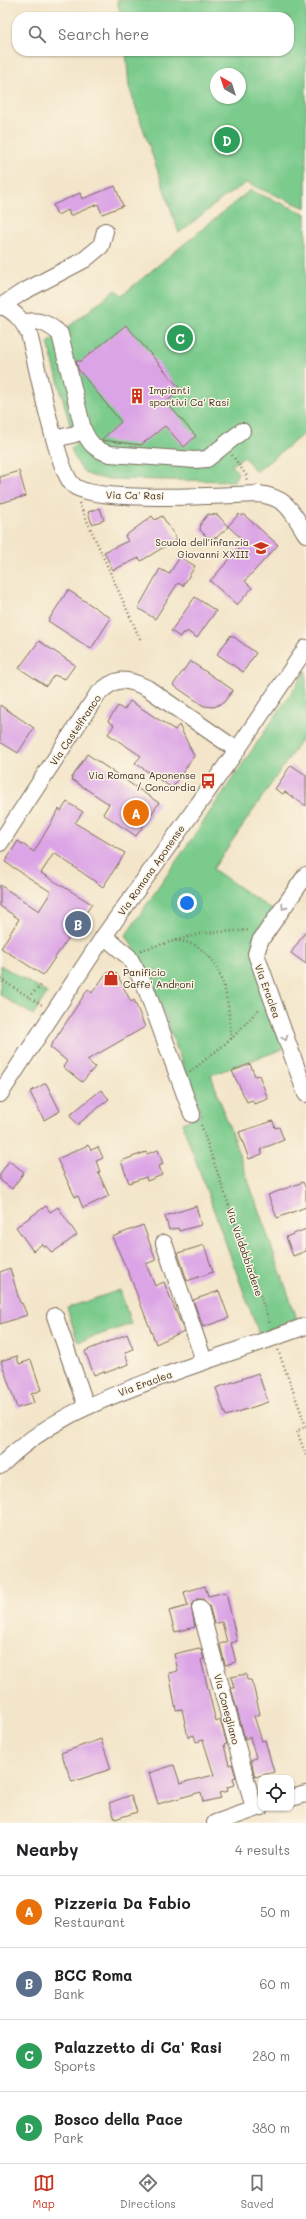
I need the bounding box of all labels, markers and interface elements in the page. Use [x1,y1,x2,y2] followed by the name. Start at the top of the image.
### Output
[12,12,294,56] search box
[26,23,48,45] icon: search
[58,24,149,44] text: Search here
[210,68,246,104] north arrow
[214,125,240,155] pin: D
[167,323,193,353] pin: C
[149,383,229,409] place label: Impianti sportivi Ca' Rasi
[128,387,146,405] building icon: Impianti sportivi Ca' Rasi
[106,487,164,503] street label: Via Ca' Rasi
[155,535,250,561] place label: Scuola dell'infanzia Giovanni XXIII
[252,539,270,557] school or university icon: Scuola dell'infanzia Giovanni XXIII
[46,692,104,768] street label: Via Castelfranco
[88,768,196,794] place label: Via Romana Aponense / Concordia
[199,772,217,790] bus stop icon: Via Romana Aponense / Concordia
[123,798,149,828] pin: A
[114,822,188,918] street label: Via Romana Aponense
[177,893,197,913] your location
[281,903,289,910] one-way arrow
[65,909,91,939] pin: B
[252,962,284,1020] street label: Via Eraclea
[123,965,194,991] place label: Panificio Caffe' Androni
[102,969,120,987] shop icon: Panificio Caffe' Androni
[281,1034,289,1041] one-way arrow
[223,1206,267,1298] street label: Via Valdobbiadene
[116,1367,174,1399] street label: Via Eraclea
[211,1672,243,1746] street label: Via Conegliano
[258,1775,294,1811] map controls
[258,1775,294,1811] button: locate
[16,1838,78,1860] text: Nearby
[235,1841,290,1858] text: 4 results
[54,1893,191,1913] text: Pizzeria Da Fabio
[24,1903,34,1920] text: A
[260,1903,290,1920] text: 50 m
[54,1913,125,1930] text: Restaurant
[54,1965,132,1985] text: BCC Roma
[25,1975,33,1992] text: B
[260,1975,290,1992] text: 60 m
[54,1985,84,2002] text: Bank
[54,2037,222,2057] text: Palazzetto di Ca' Rasi
[24,2047,34,2064] text: C
[252,2047,290,2064] text: 280 m
[54,2057,96,2074] text: Sports
[54,2109,183,2129] text: Bosco della Pace
[24,2119,34,2136] text: D
[252,2119,290,2136] text: 380 m
[54,2129,83,2146] text: Park
[33,2172,55,2211] tab: Map
[120,2172,176,2211] tab: Directions
[241,2172,273,2211] tab: Saved

